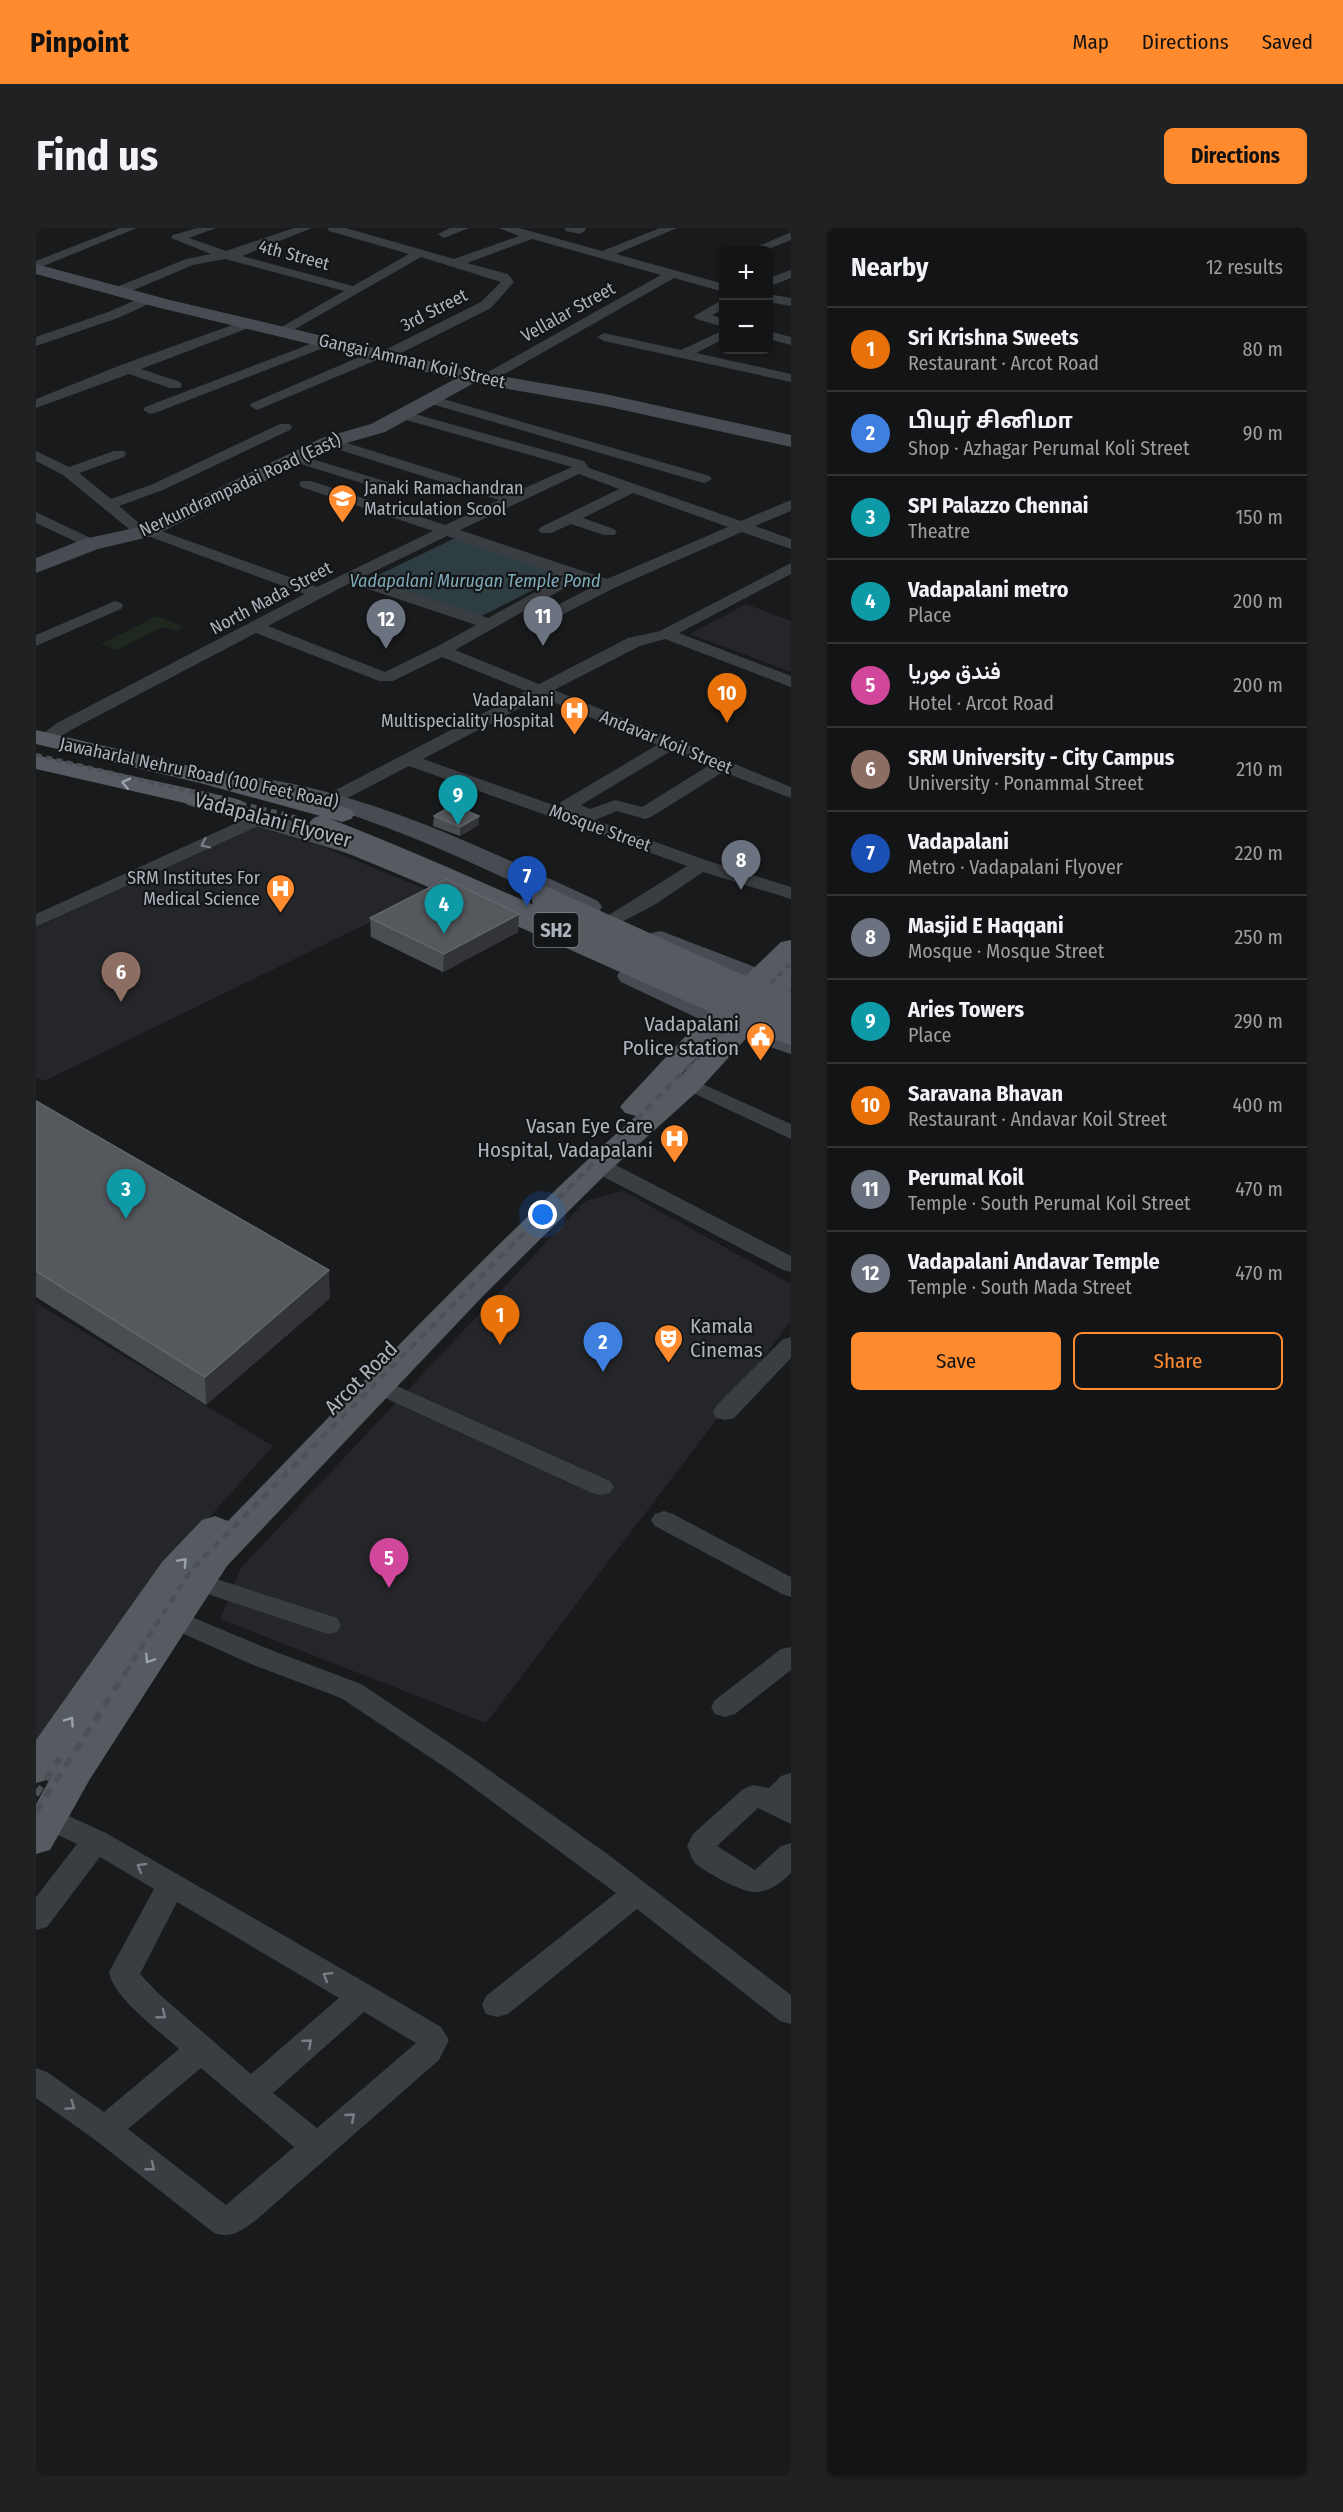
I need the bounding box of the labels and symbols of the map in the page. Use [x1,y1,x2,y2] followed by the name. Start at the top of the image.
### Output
[256,235,332,275] street label: 4th Street
[517,277,619,347] street label: Vellalar Street
[397,284,471,336] street label: 3rd Street
[317,329,507,393] street label: Gangai Amman Koil Street
[136,429,344,541] street label: Nerkundrampadai Road (East)
[364,477,523,520] place label: Janaki Ramachandran Matriculation Scool
[327,482,359,524] school or university icon: Janaki Ramachandran Matriculation Scool
[206,557,336,639] street label: North Mada Street
[349,570,601,592] water label: Vadapalani Murugan Temple Pond
[524,596,562,646] pin: 11
[366,600,406,649] pin: 12
[708,674,746,723] pin: 10
[381,689,554,732] place label: Vadapalani Multispeciality Hospital
[559,694,591,736] hospital icon: Vadapalani Multispeciality Hospital
[597,705,735,779] street label: Andavar Koil Street
[58,733,340,813] street label: Jawaharlal Nehru Road (100 Feet Road)
[438,776,478,825] pin: 9
[121,777,131,790] one-way arrow
[192,787,355,854] street label: Vadapalani Flyover
[546,799,654,857] street label: Mosque Street
[200,836,211,848] one-way arrow
[722,840,760,890] pin: 8
[508,856,546,906] pin: 7
[127,867,261,910] place label: SRM Institutes For Medical Science
[265,872,297,914] hospital icon: SRM Institutes For Medical Science
[424,884,464,934] pin: 4
[534,913,578,947] road number: SH2
[102,952,140,1002] pin: 6
[623,1011,739,1061] place label: Vadapalani Police station
[744,1020,776,1062] public building icon: Vadapalani Police station
[477,1113,653,1163] place label: Vasan Eye Care Hospital, Vadapalani
[658,1122,690,1164] hospital icon: Vasan Eye Care Hospital, Vadapalani
[106,1170,146,1219] pin: 3
[528,1200,557,1229] your location
[480,1296,520,1345] pin: 1
[690,1313,763,1363] place label: Kamala Cinemas
[584,1322,622,1372] pin: 2
[653,1322,685,1364] theatre icon: Kamala Cinemas
[319,1336,403,1420] street label: Arcot Road
[370,1538,408,1588] pin: 5
[176,1559,187,1569] one-way arrow
[145,1652,156,1663] one-way arrow
[63,1717,74,1728] one-way arrow
[137,1863,147,1874] one-way arrow
[323,1971,333,1983] one-way arrow
[155,2007,166,2018] one-way arrow
[302,2039,312,2050] one-way arrow
[64,2099,75,2110] one-way arrow
[344,2113,355,2124] one-way arrow
[145,2159,156,2170] one-way arrow

